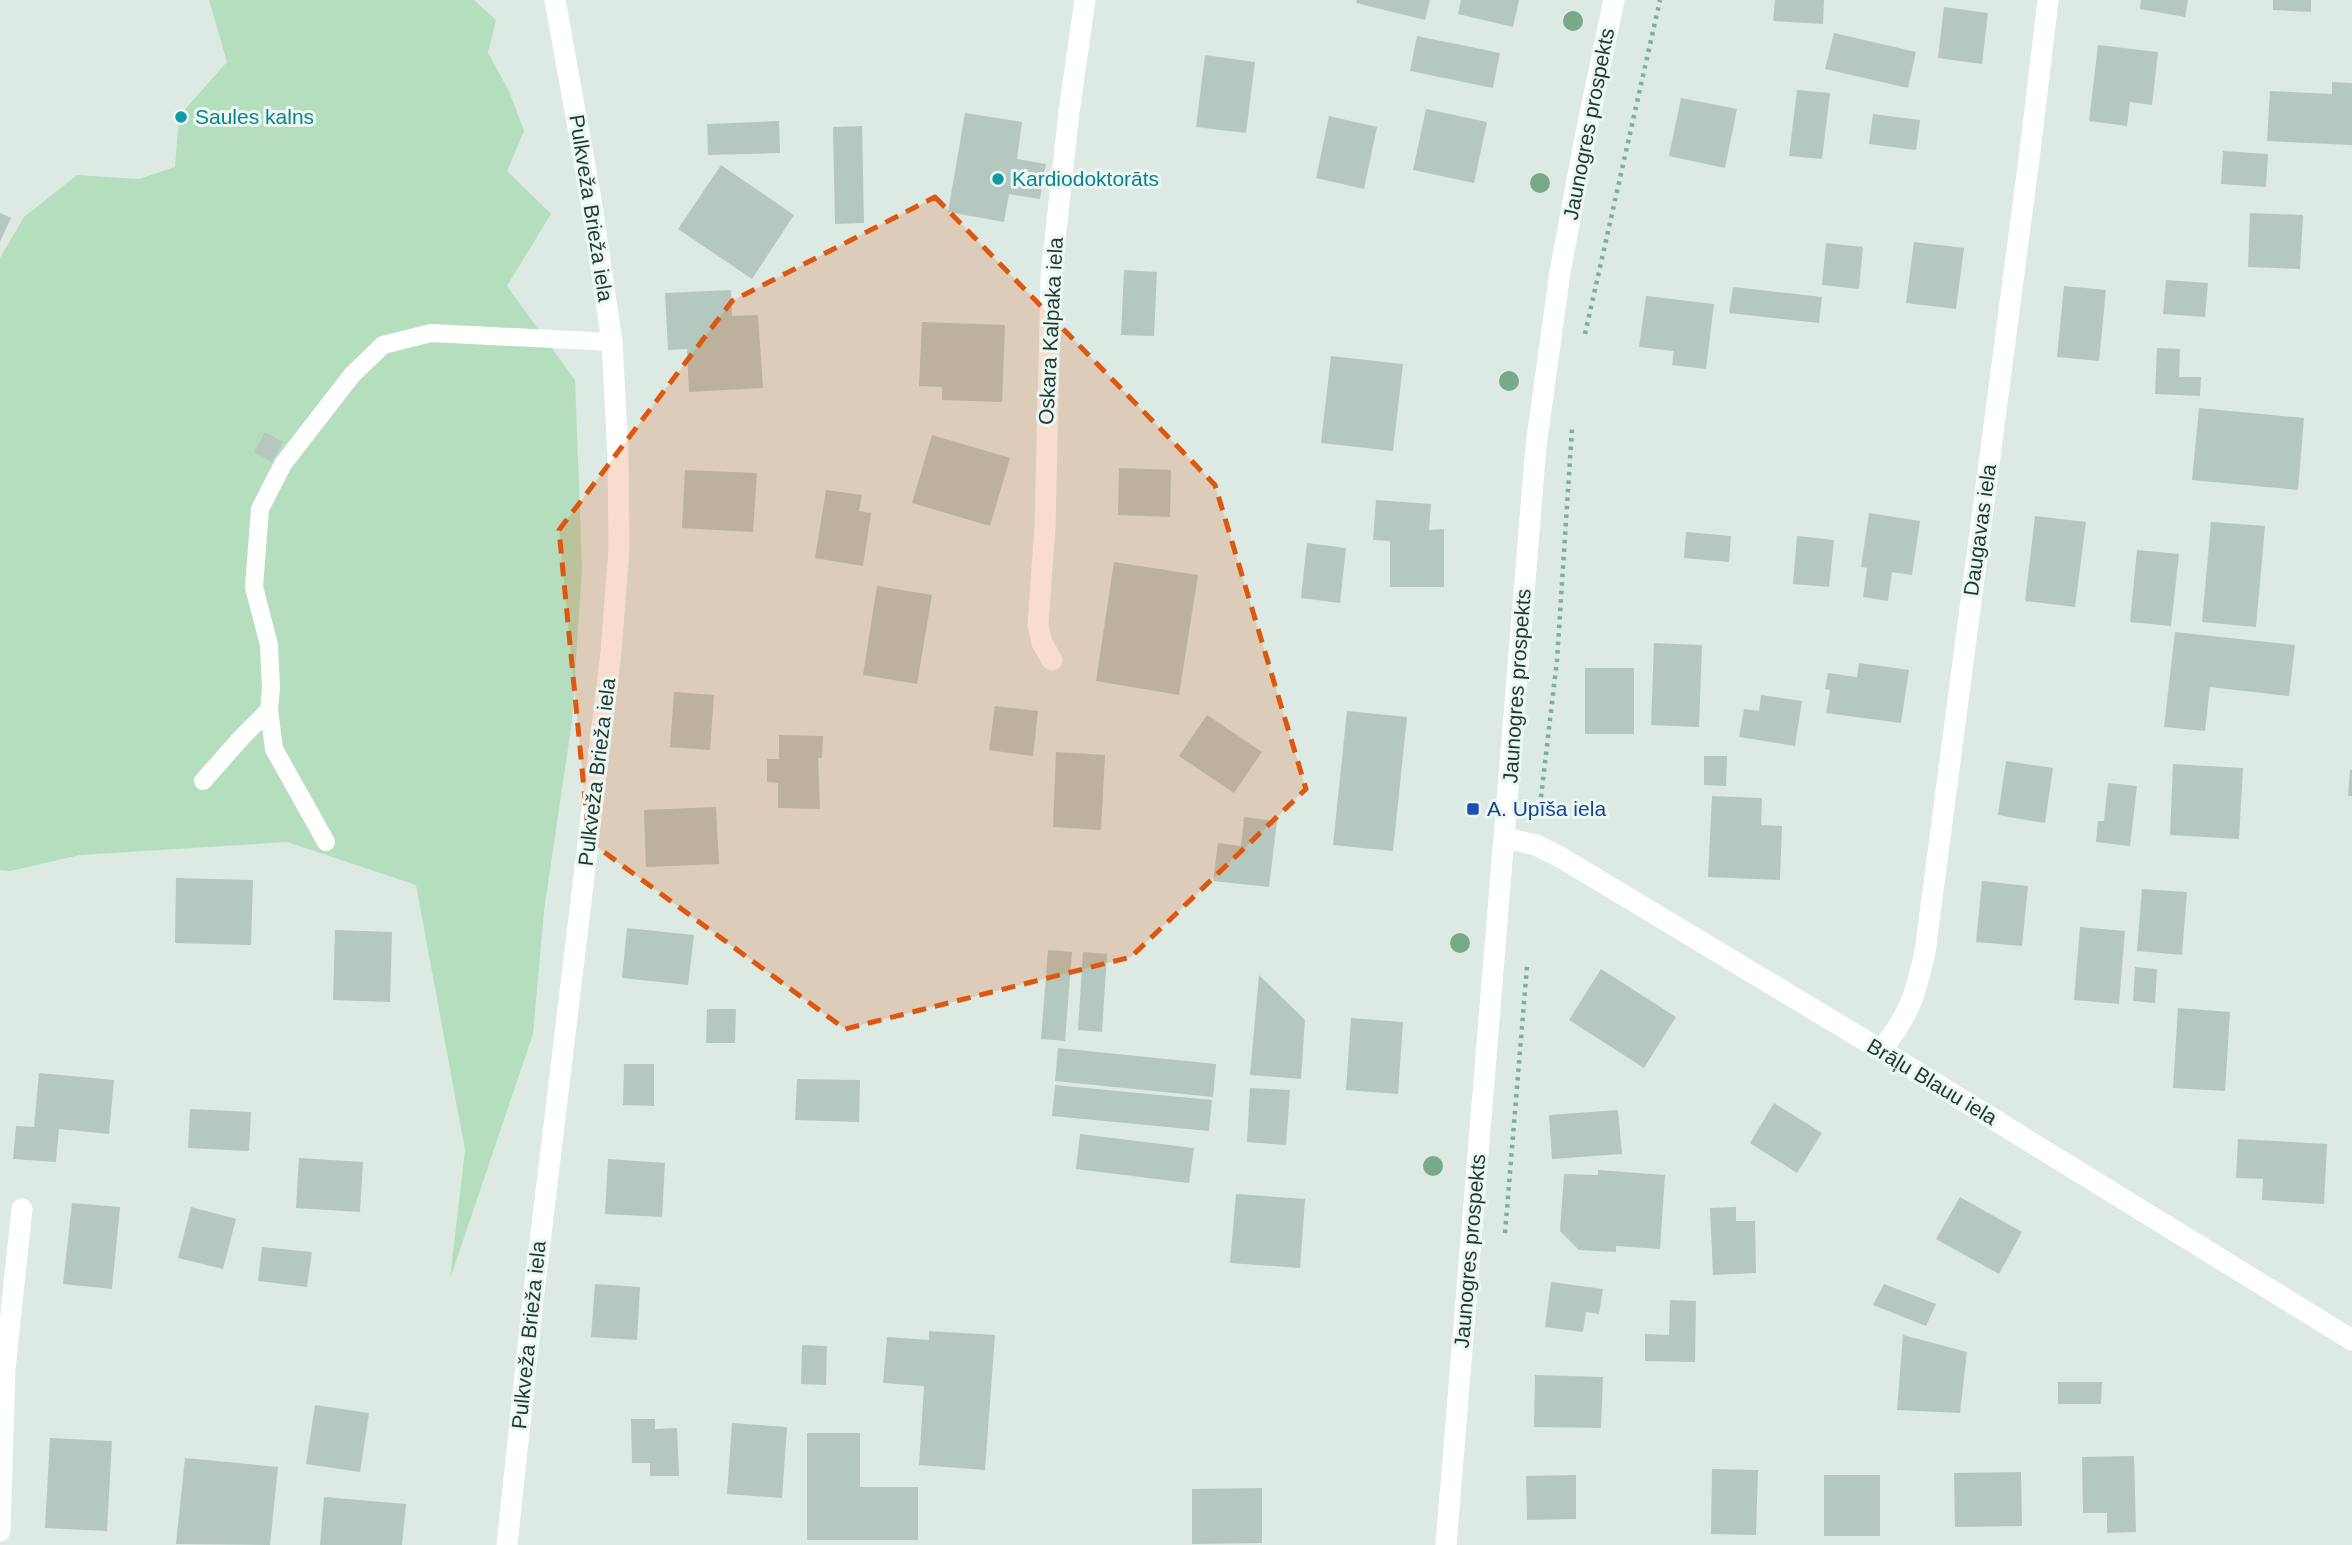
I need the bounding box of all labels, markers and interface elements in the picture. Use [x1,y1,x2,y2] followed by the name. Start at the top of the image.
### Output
[1559,26,1618,222] street label: Jaunogres prospekts
[195,105,314,128] place label: Saules kalns
[173,109,189,125] marker: Saules kalns
[565,113,618,303] street label: Pulkveža Brieža iela
[1012,167,1159,190] place label: Kardiodoktorāts
[990,171,1006,187] marker: Kardiodoktorāts
[1034,236,1067,425] street label: Oskara Kalpaka iela
[1959,462,2000,597] street label: Daugavas iela
[1498,588,1535,784] street label: Jaunogres prospekts
[574,676,619,867] street label: Pulkveža Brieža iela
[1487,797,1606,820] place label: A. Upīša iela
[1465,801,1481,817] marker: A. Upīša iela
[1863,1034,2001,1129] street label: Brāļu Blauu iela
[1450,1153,1489,1349] street label: Jaunogres prospekts
[507,1239,550,1430] street label: Pulkveža Brieža iela

